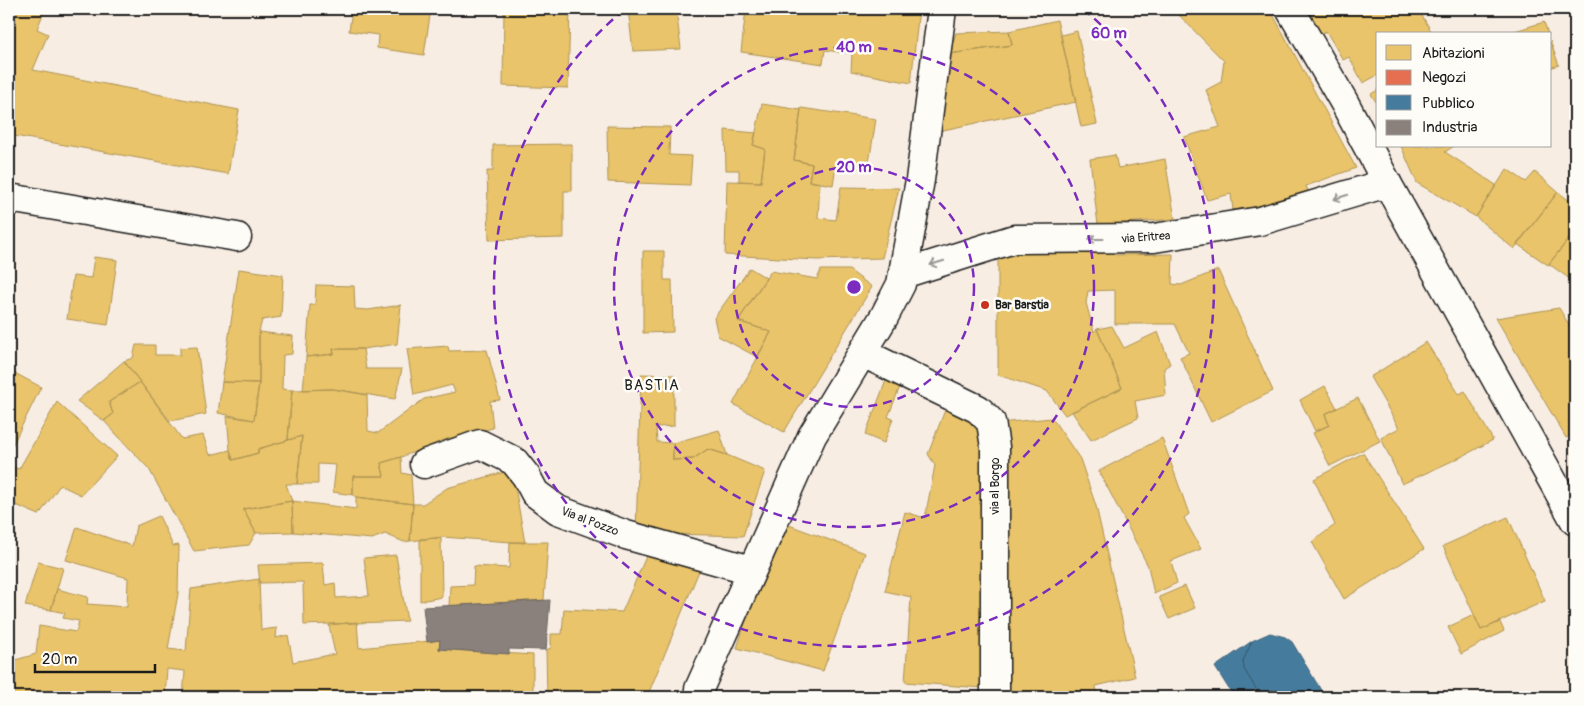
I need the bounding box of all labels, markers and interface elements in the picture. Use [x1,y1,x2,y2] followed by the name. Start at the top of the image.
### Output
[1091,24,1127,43] text: 60 m
[1376,32,1552,148] legend
[836,38,872,57] text: 40 m
[1422,44,1485,63] text: Abitazioni
[1422,68,1466,87] text: Negozi
[1422,94,1474,113] text: Pubblico
[1422,118,1477,137] text: Industria
[836,158,872,177] text: 20 m
[1333,192,1349,202] one-way arrow
[1120,228,1171,247] street label: via Eritrea
[1088,234,1104,244] one-way arrow
[929,259,945,269] one-way arrow
[845,278,863,296] centre of rings
[995,298,1049,313] place label: Bar Barstia
[979,299,991,311] marker: Bar Barstia
[624,376,680,395] district label: BASTIA
[988,457,1003,515] street label: via al Borgo
[559,504,621,540] street label: Via al Pozzo
[35,641,155,673] scale bar
[42,650,77,669] text: 20 m

